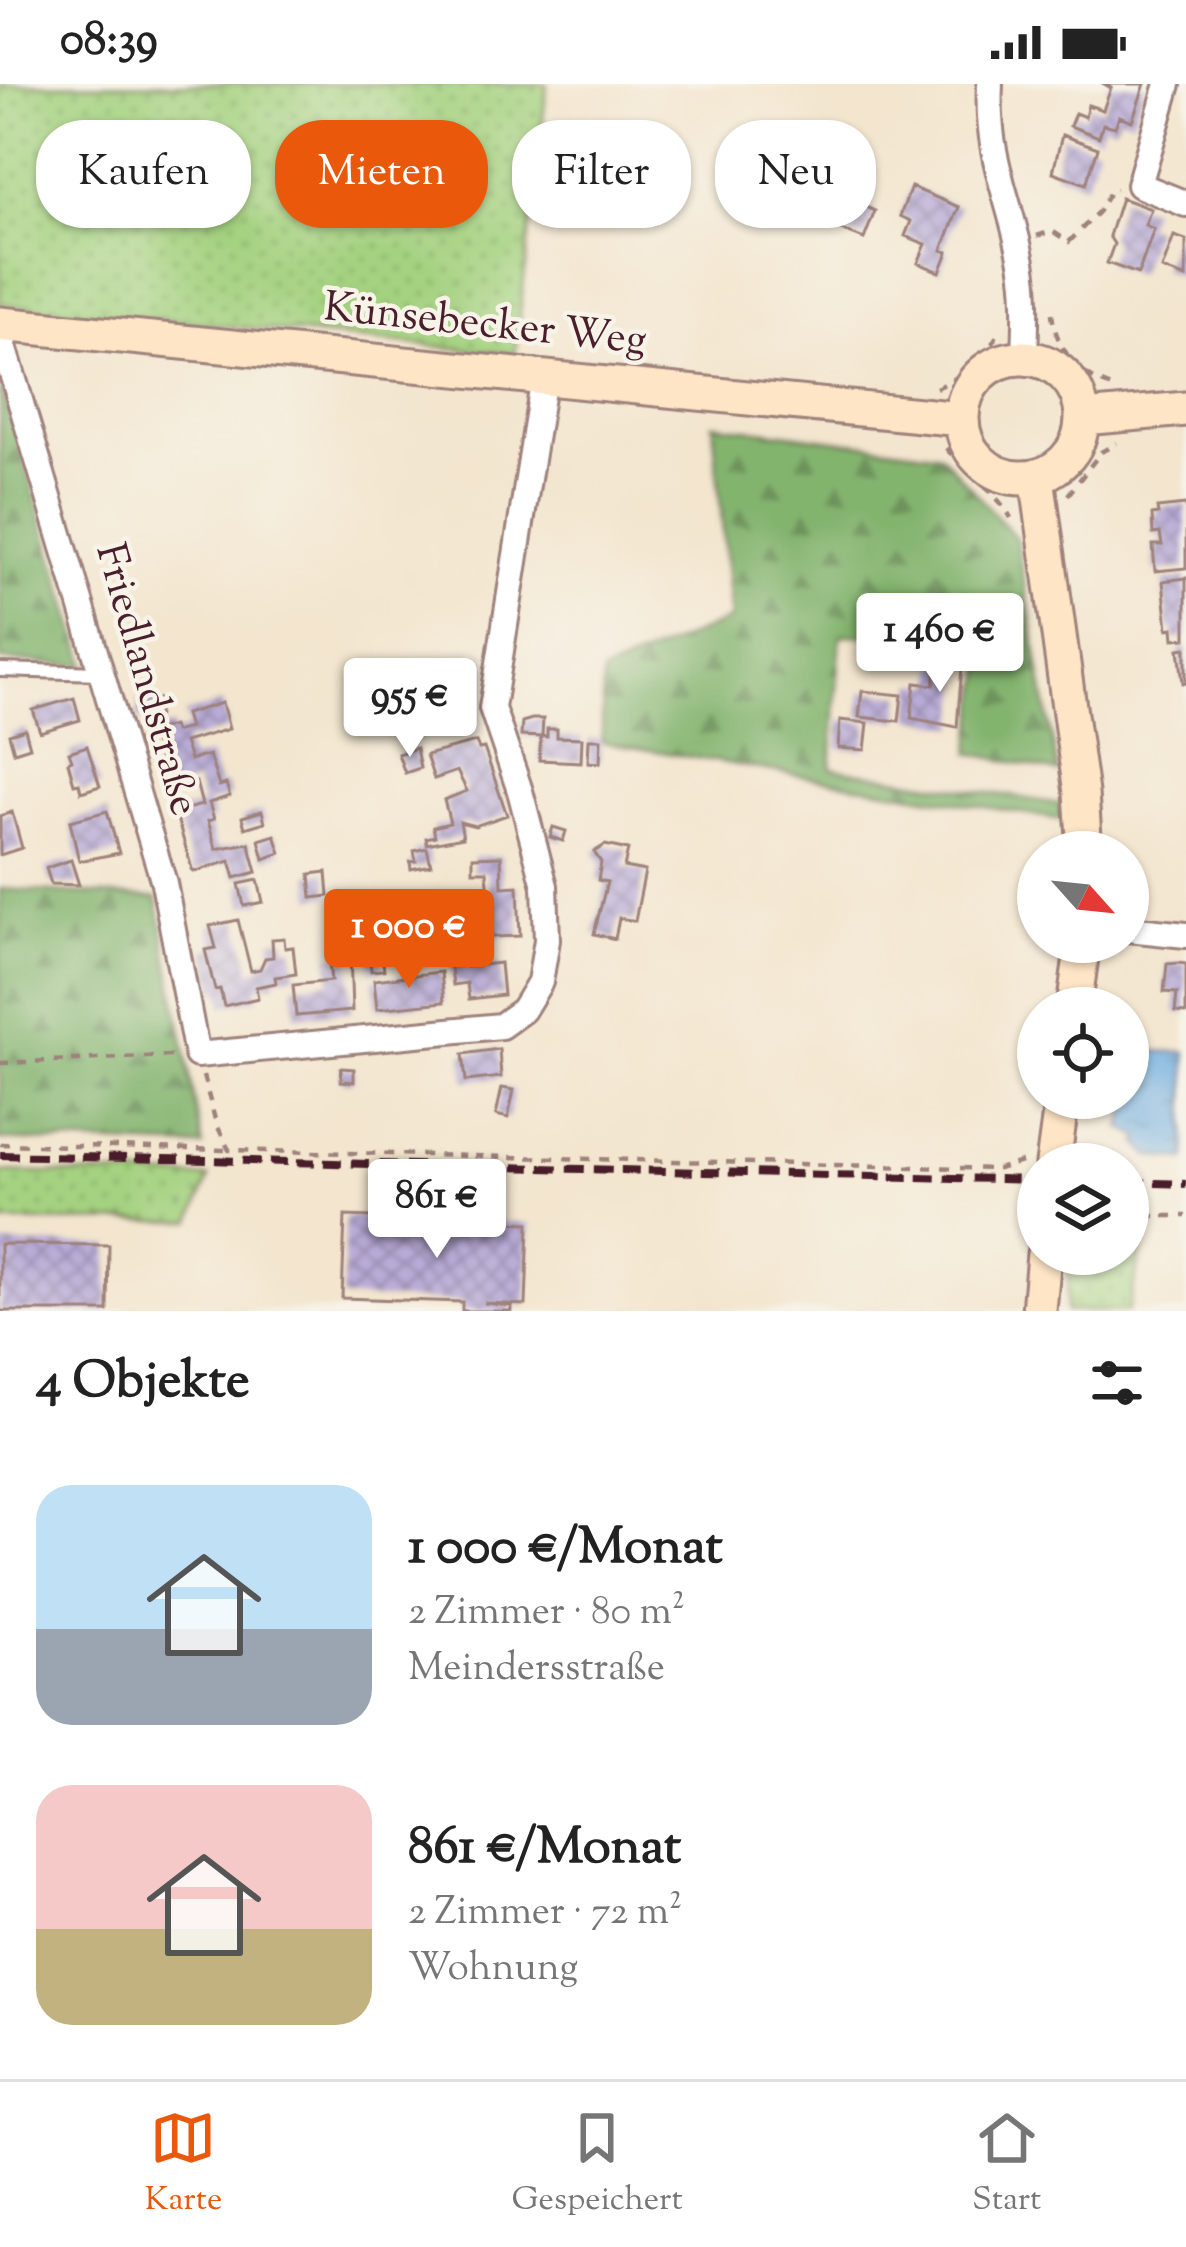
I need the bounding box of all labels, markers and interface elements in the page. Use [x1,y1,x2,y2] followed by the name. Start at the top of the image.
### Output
[60,10,158,75] text: 08:39
[36,120,251,228] chip: Kaufen
[275,120,488,228] chip: Mieten
[512,120,691,228] chip: Filter
[715,120,876,228] chip: Neu
[321,279,649,373] street label: Künsebecker Weg
[78,537,212,823] street label: Friedlandstraße
[829,593,1051,695] pin: 1 460 €
[883,604,997,660] text: 1 460 €
[326,658,494,760] pin: 955 €
[371,669,449,725] text: 955 €
[1017,831,1149,963] north arrow
[1017,831,1149,1275] map controls
[298,889,520,991] pin: 1 000 €
[351,900,467,956] text: 1 000 €
[1017,987,1149,1119] button: locate
[1017,1143,1149,1275] button: layers
[353,1159,521,1261] pin: 861 €
[395,1170,479,1226] text: 861 €
[36,1347,250,1420] text: 4 Objekte
[1084,1350,1150,1416] icon: filters
[408,1513,723,1586] text: 1 000 €/Monat
[132,1533,276,1677] icon: home
[408,1586,685,1642] text: 2 Zimmer · 80 m²
[408,1642,665,1698] text: Meindersstraße
[408,1813,681,1886] text: 861 €/Monat
[132,1833,276,1977] icon: home
[408,1886,682,1942] text: 2 Zimmer · 72 m²
[408,1942,578,1998] text: Wohnung
[145,2105,222,2225] tab: Karte
[512,2105,683,2225] tab: Gespeichert
[972,2105,1041,2225] tab: Start

